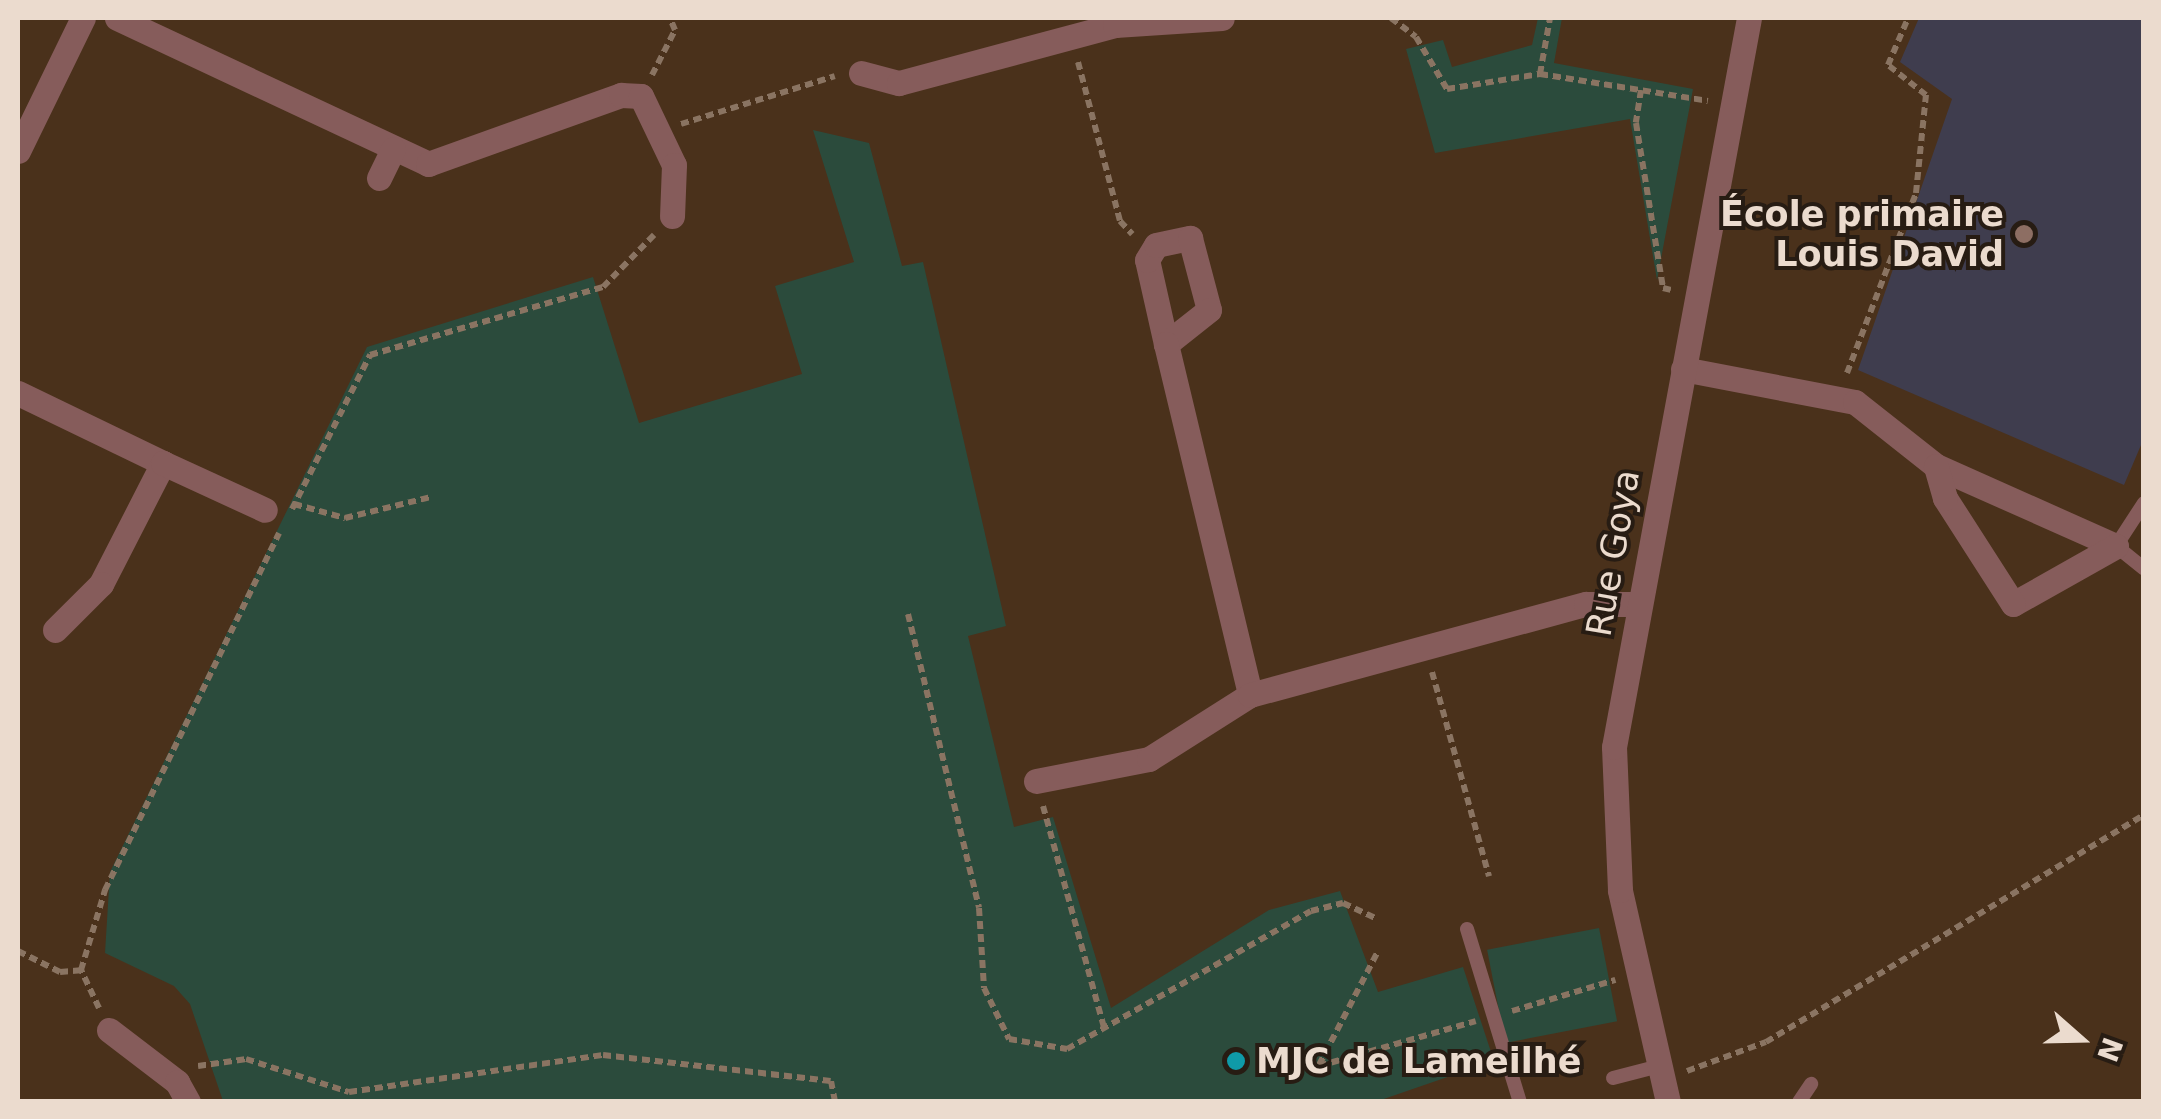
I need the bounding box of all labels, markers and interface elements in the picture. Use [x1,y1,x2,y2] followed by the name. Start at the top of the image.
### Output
[1720,193,2004,275] place label: École primaire Louis David
[2013,223,2035,245] marker: École primaire Louis David
[1578,466,1648,640] street label: Rue Goya
[2031,989,2131,1089] north arrow
[2090,1033,2129,1066] text: N
[1256,1040,1581,1082] place label: MJC de Lameilhé
[1225,1050,1247,1072] marker: MJC de Lameilhé

